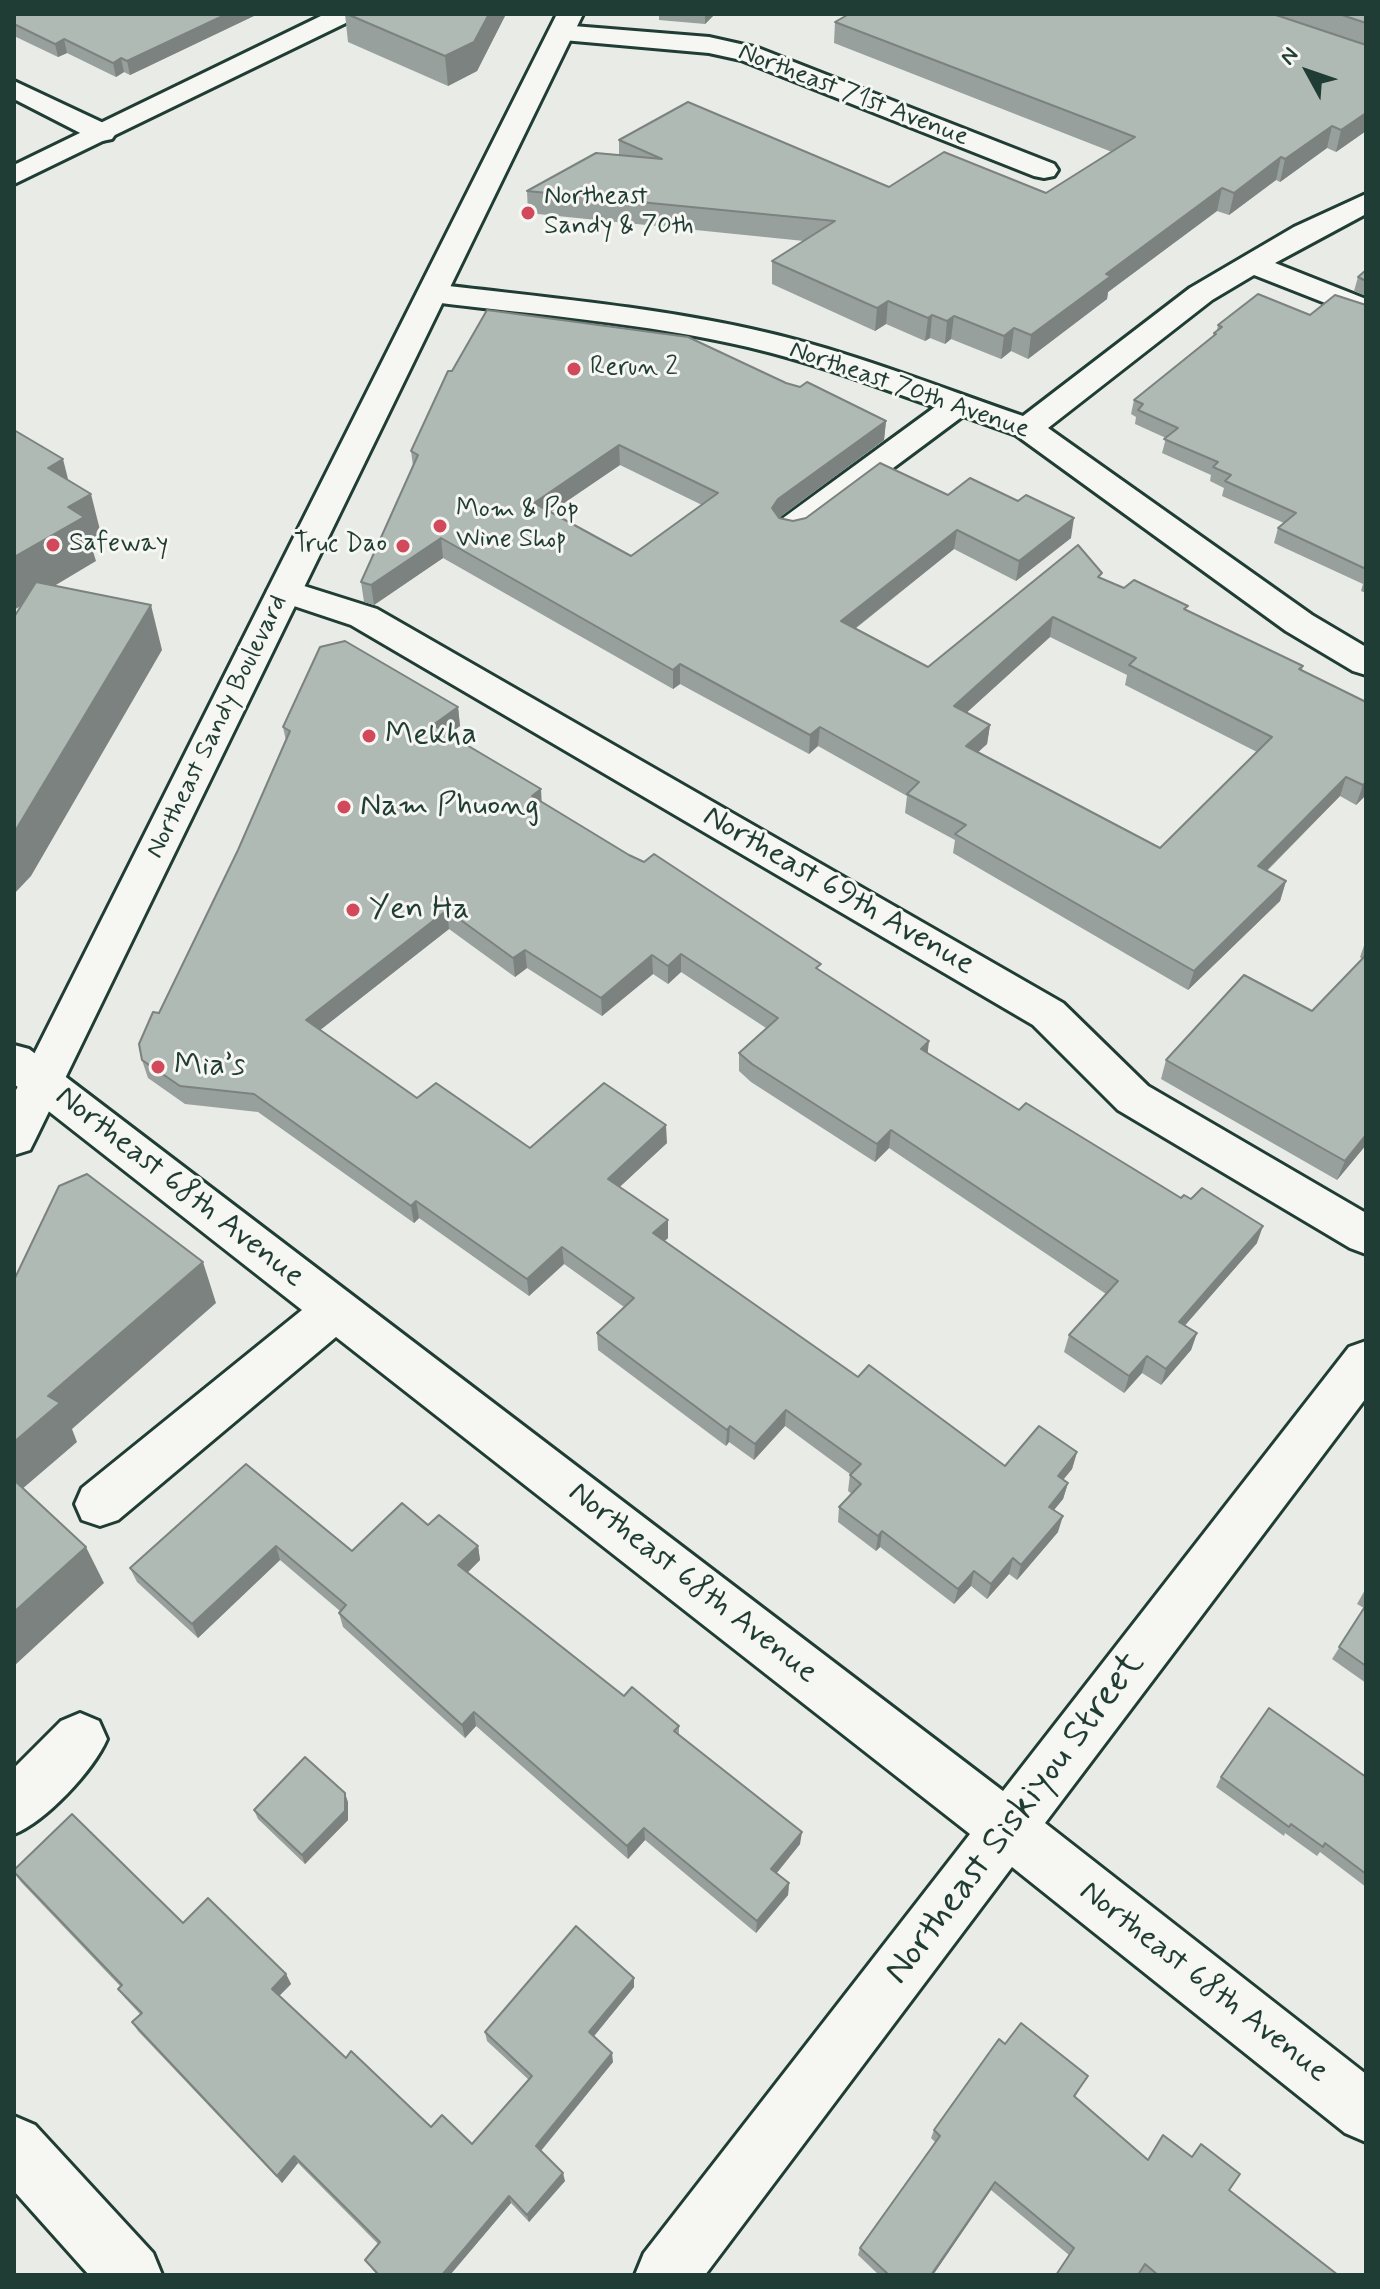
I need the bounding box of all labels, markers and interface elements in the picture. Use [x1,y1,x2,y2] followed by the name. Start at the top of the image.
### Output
[1268,32,1348,112] north arrow
[733,38,973,154] street label: Northeast 71st Avenue
[1274,42,1305,71] text: N
[544,182,694,244] place label: Northeast Sandy & 70th
[519,204,537,222] marker: Northeast Sandy & 70th
[785,335,1033,447] street label: Northeast 70th Avenue
[590,353,678,385] place label: Rerun 2
[565,360,583,378] marker: Rerun 2
[456,495,579,556] place label: Mom & Pop Wine Shop
[431,517,449,535] marker: Mom & Pop Wine Shop
[69,529,168,561] place label: Safeway
[294,530,387,562] place label: Truc Dao
[44,536,62,554] marker: Safeway
[394,537,412,555] marker: Truc Dao
[141,590,295,864] street label: Northeast Sandy Boulevard
[385,717,477,755] place label: Mekha
[360,727,378,745] marker: Mekha
[360,788,539,826] place label: Nam Phuong
[335,798,353,816] marker: Nam Phuong
[695,798,981,986] street label: Northeast 69th Avenue
[369,891,469,929] place label: Yen Ha
[344,901,362,919] marker: Yen Ha
[174,1048,245,1086] place label: Mia’s
[149,1058,167,1076] marker: Mia’s
[47,1079,311,1297] street label: Northeast 68th Avenue
[560,1475,824,1693] street label: Northeast 68th Avenue
[876,1644,1156,1994] street label: Northeast Siskiyou Street
[1071,1874,1335,2092] street label: Northeast 68th Avenue

